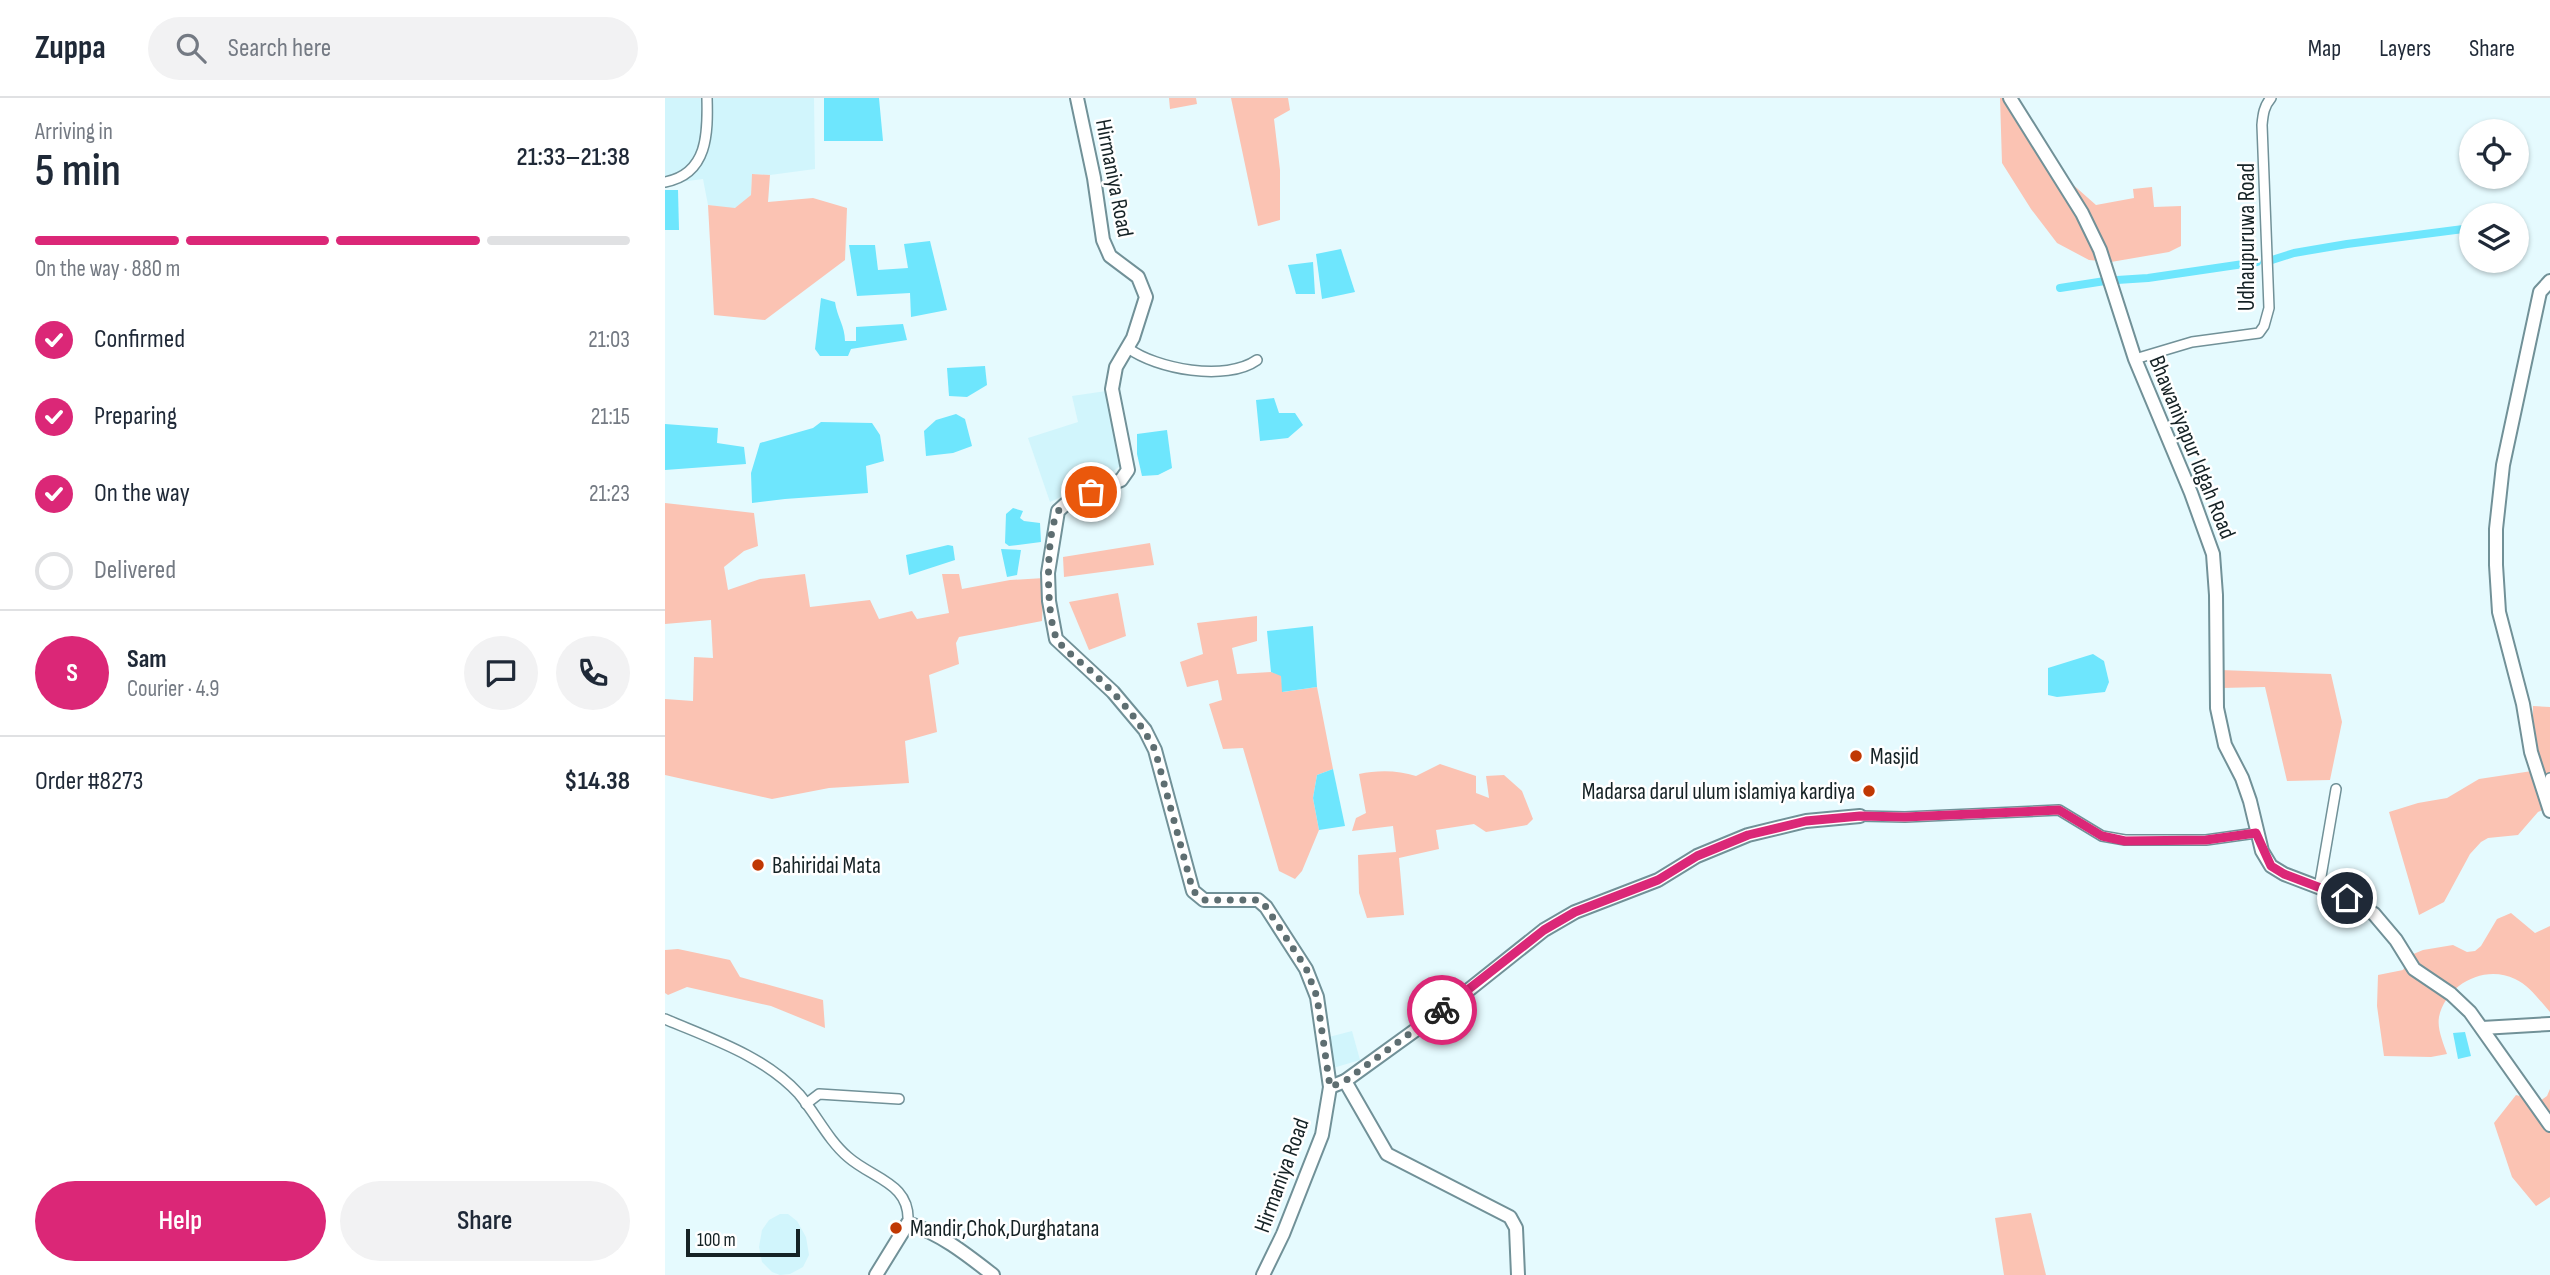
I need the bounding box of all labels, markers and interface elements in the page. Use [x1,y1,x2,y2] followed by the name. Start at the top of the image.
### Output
[148,17,638,80] search box
[35,28,106,68] text: Zuppa
[172,29,210,67] icon: search
[228,33,331,64] text: Search here
[2308,34,2341,63] text: Map
[2379,34,2431,63] text: Layers
[2469,34,2515,63] text: Share
[1089,117,1139,240] street label: Hirmaniya Road
[35,118,113,146] text: Arriving in
[2459,119,2529,273] map controls
[2459,119,2529,189] button: locate
[517,142,630,173] text: 21:33–21:38
[35,144,121,199] text: 5 min
[2233,163,2261,311] street label: Udhaupuruwa Road
[2459,203,2529,273] button: layers
[35,255,180,283] text: On the way · 880 m
[35,321,73,359] icon: check
[94,324,185,355] text: Confirmed
[588,326,630,354] text: 21:03
[2143,352,2242,543] street label: Bhawaniyapur Idgah Road
[35,398,73,436] icon: check
[94,401,177,432] text: Preparing
[591,403,630,431] text: 21:15
[1061,462,1121,522] pin
[1072,473,1110,511] icon: bag
[35,475,73,513] icon: check
[94,478,190,509] text: On the way
[589,480,630,508] text: 21:23
[94,555,176,586] text: Delivered
[464,636,538,710] button: chat
[556,636,630,710] button: phone
[127,644,167,675] text: Sam
[66,658,78,689] text: S
[127,675,219,703] text: Courier · 4.9
[1870,743,1919,771] place label: Masjid
[1848,748,1864,764] marker: Masjid
[35,766,143,797] text: Order #8273
[564,766,630,797] text: $14.38
[1582,778,1855,806] place label: Madarsa darul ulum islamiya kardiya
[1861,783,1877,799] marker: Madarsa darul ulum islamiya kardiya
[772,852,881,880] place label: Bahiridai Mata
[750,857,766,873] marker: Bahiridai Mata
[2317,868,2377,928] pin
[2328,879,2366,917] icon: home
[1407,975,1477,1045] courier
[1423,991,1461,1029] icon: bike
[1248,1114,1316,1236] street label: Hirmaniya Road
[35,1181,326,1261] button: Help
[340,1181,630,1261] button: Share
[910,1215,1099,1243] place label: Mandir,Chok,Durghatana
[888,1220,904,1236] marker: Mandir,Chok,Durghatana
[686,1226,800,1258] scale bar
[697,1229,736,1252] text: 100 m

